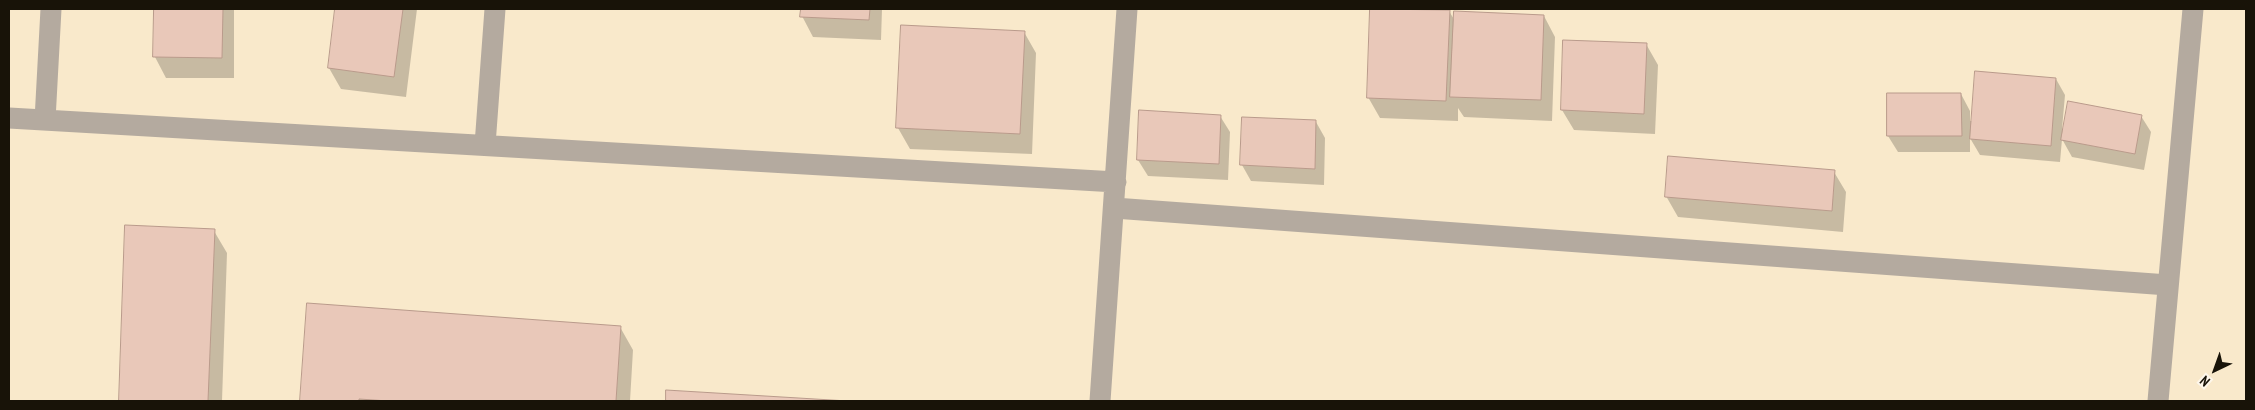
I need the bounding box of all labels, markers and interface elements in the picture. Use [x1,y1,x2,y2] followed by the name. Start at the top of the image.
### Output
[2190,345,2240,395] north arrow
[2196,372,2214,390] text: N

